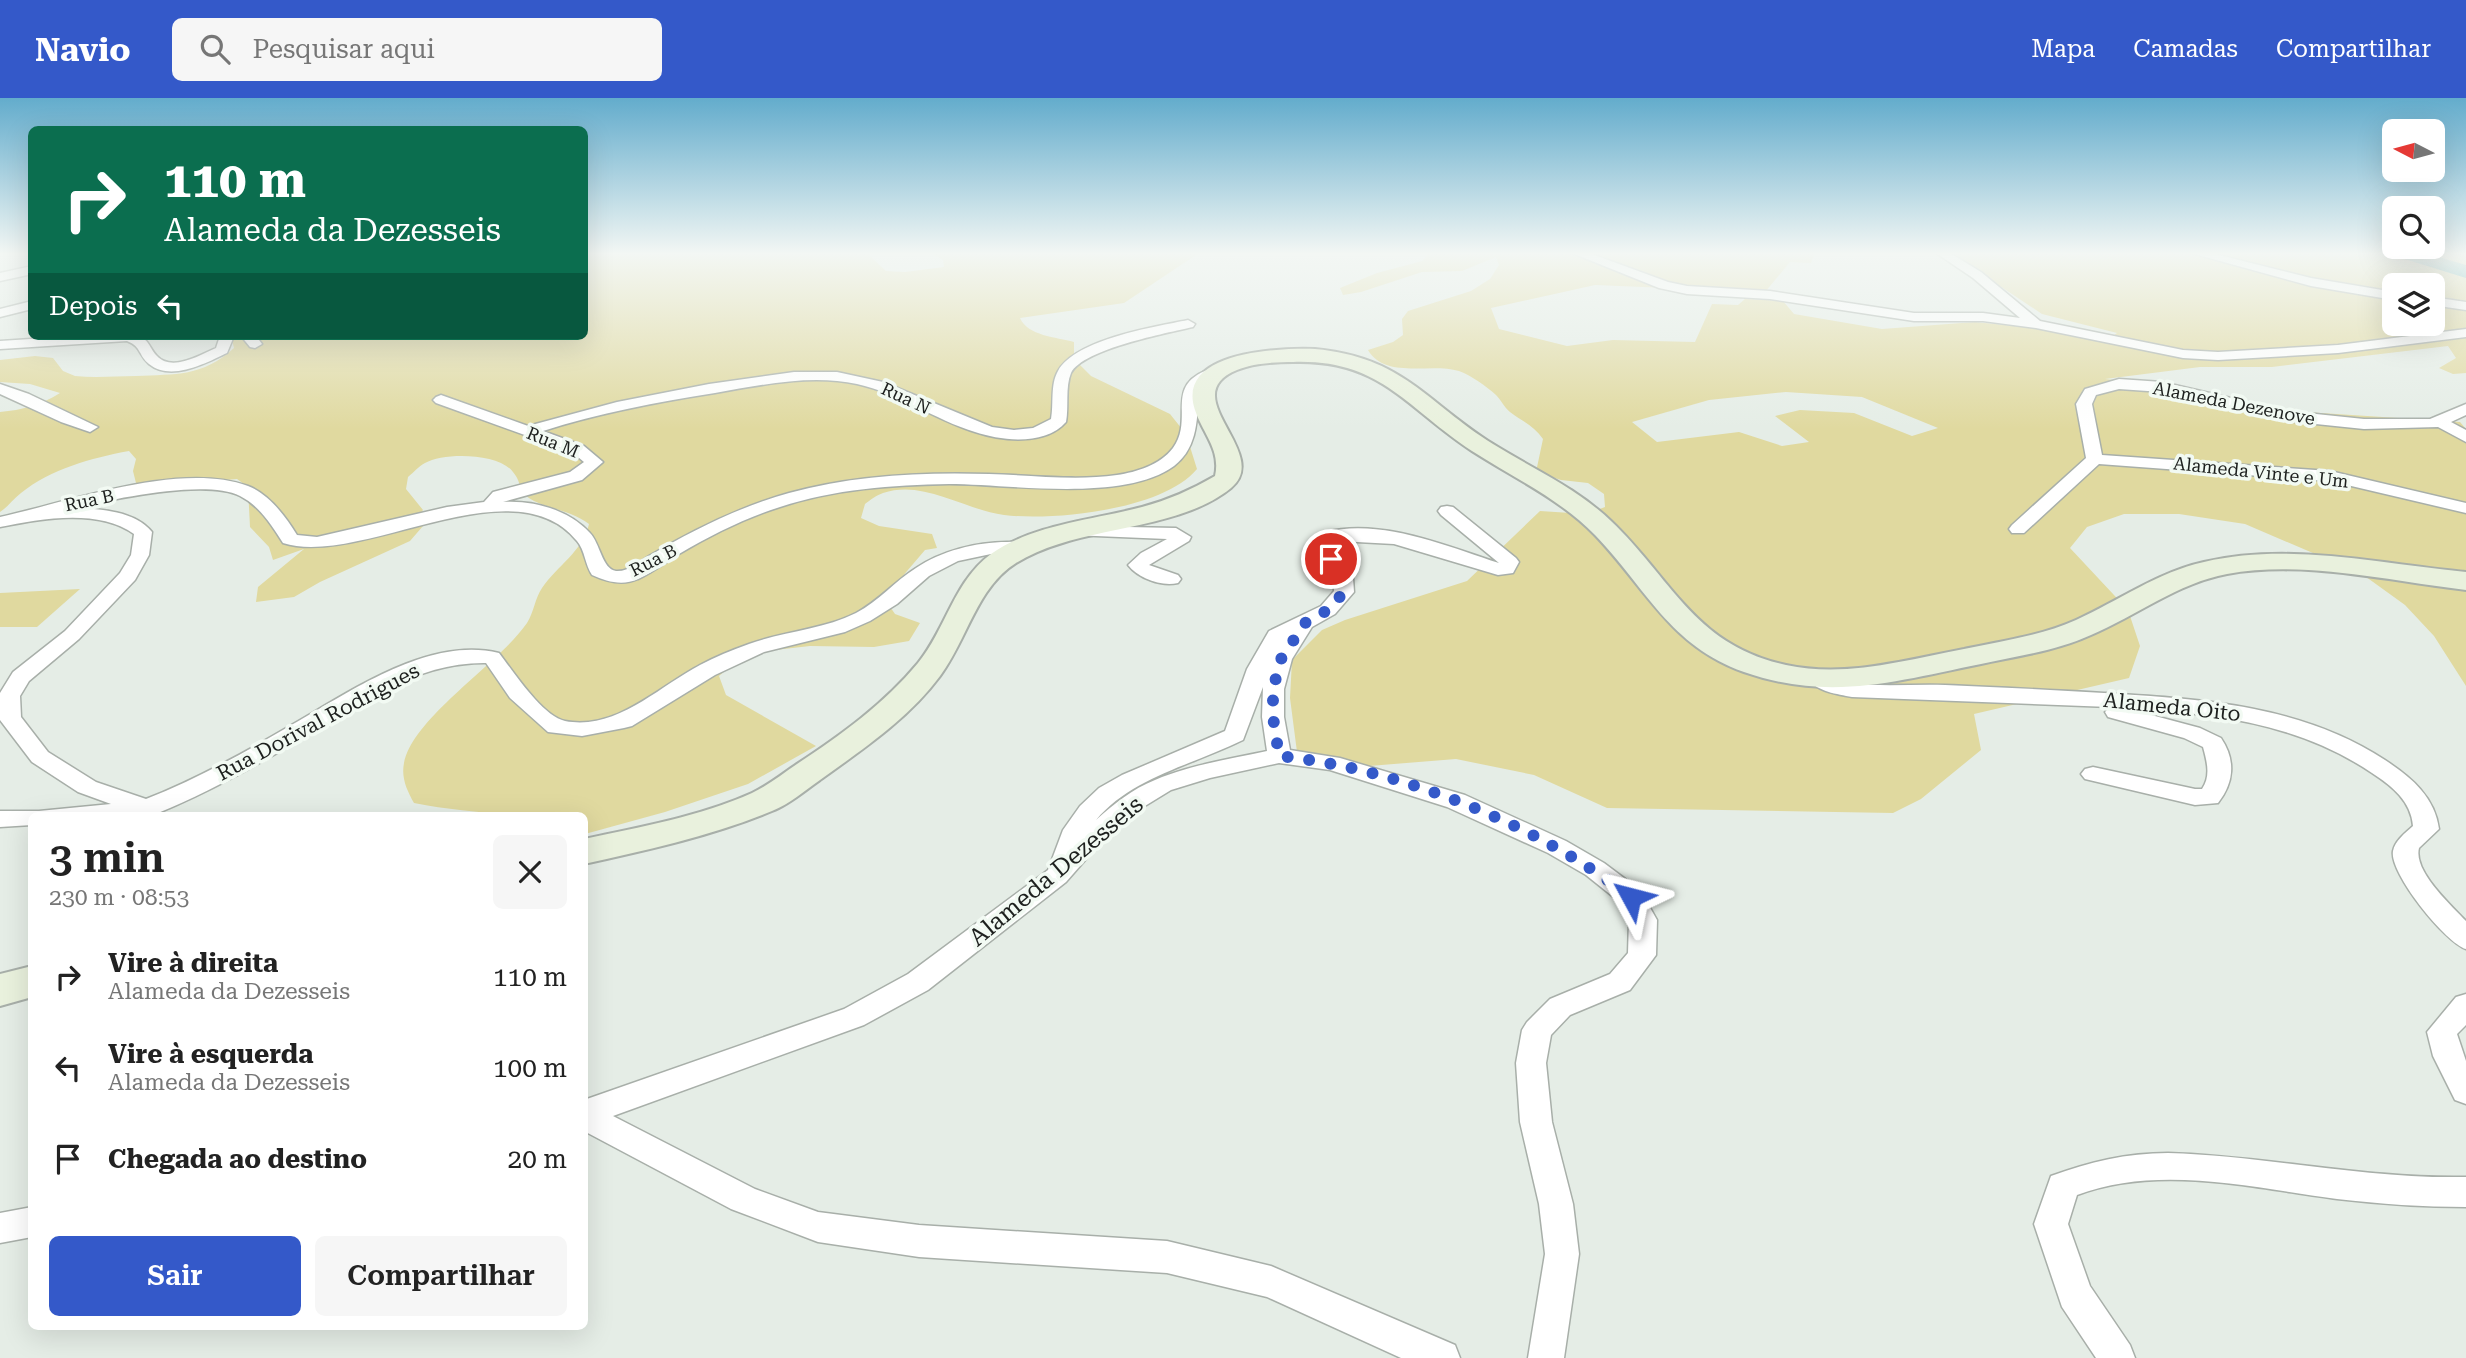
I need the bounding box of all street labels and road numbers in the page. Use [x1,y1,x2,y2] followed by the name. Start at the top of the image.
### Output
[878,377,934,419] street label: Rua N
[2151,377,2317,429] street label: Alameda Dezenove
[524,422,582,462] street label: Rua M
[2172,452,2350,492] street label: Alameda Vinte e Um
[62,485,116,515] street label: Rua B
[626,539,680,581] street label: Rua B
[213,658,423,786] street label: Rua Dorival Rodrigues
[2102,688,2242,726] street label: Alameda Oito
[963,790,1149,952] street label: Alameda Dezesseis

